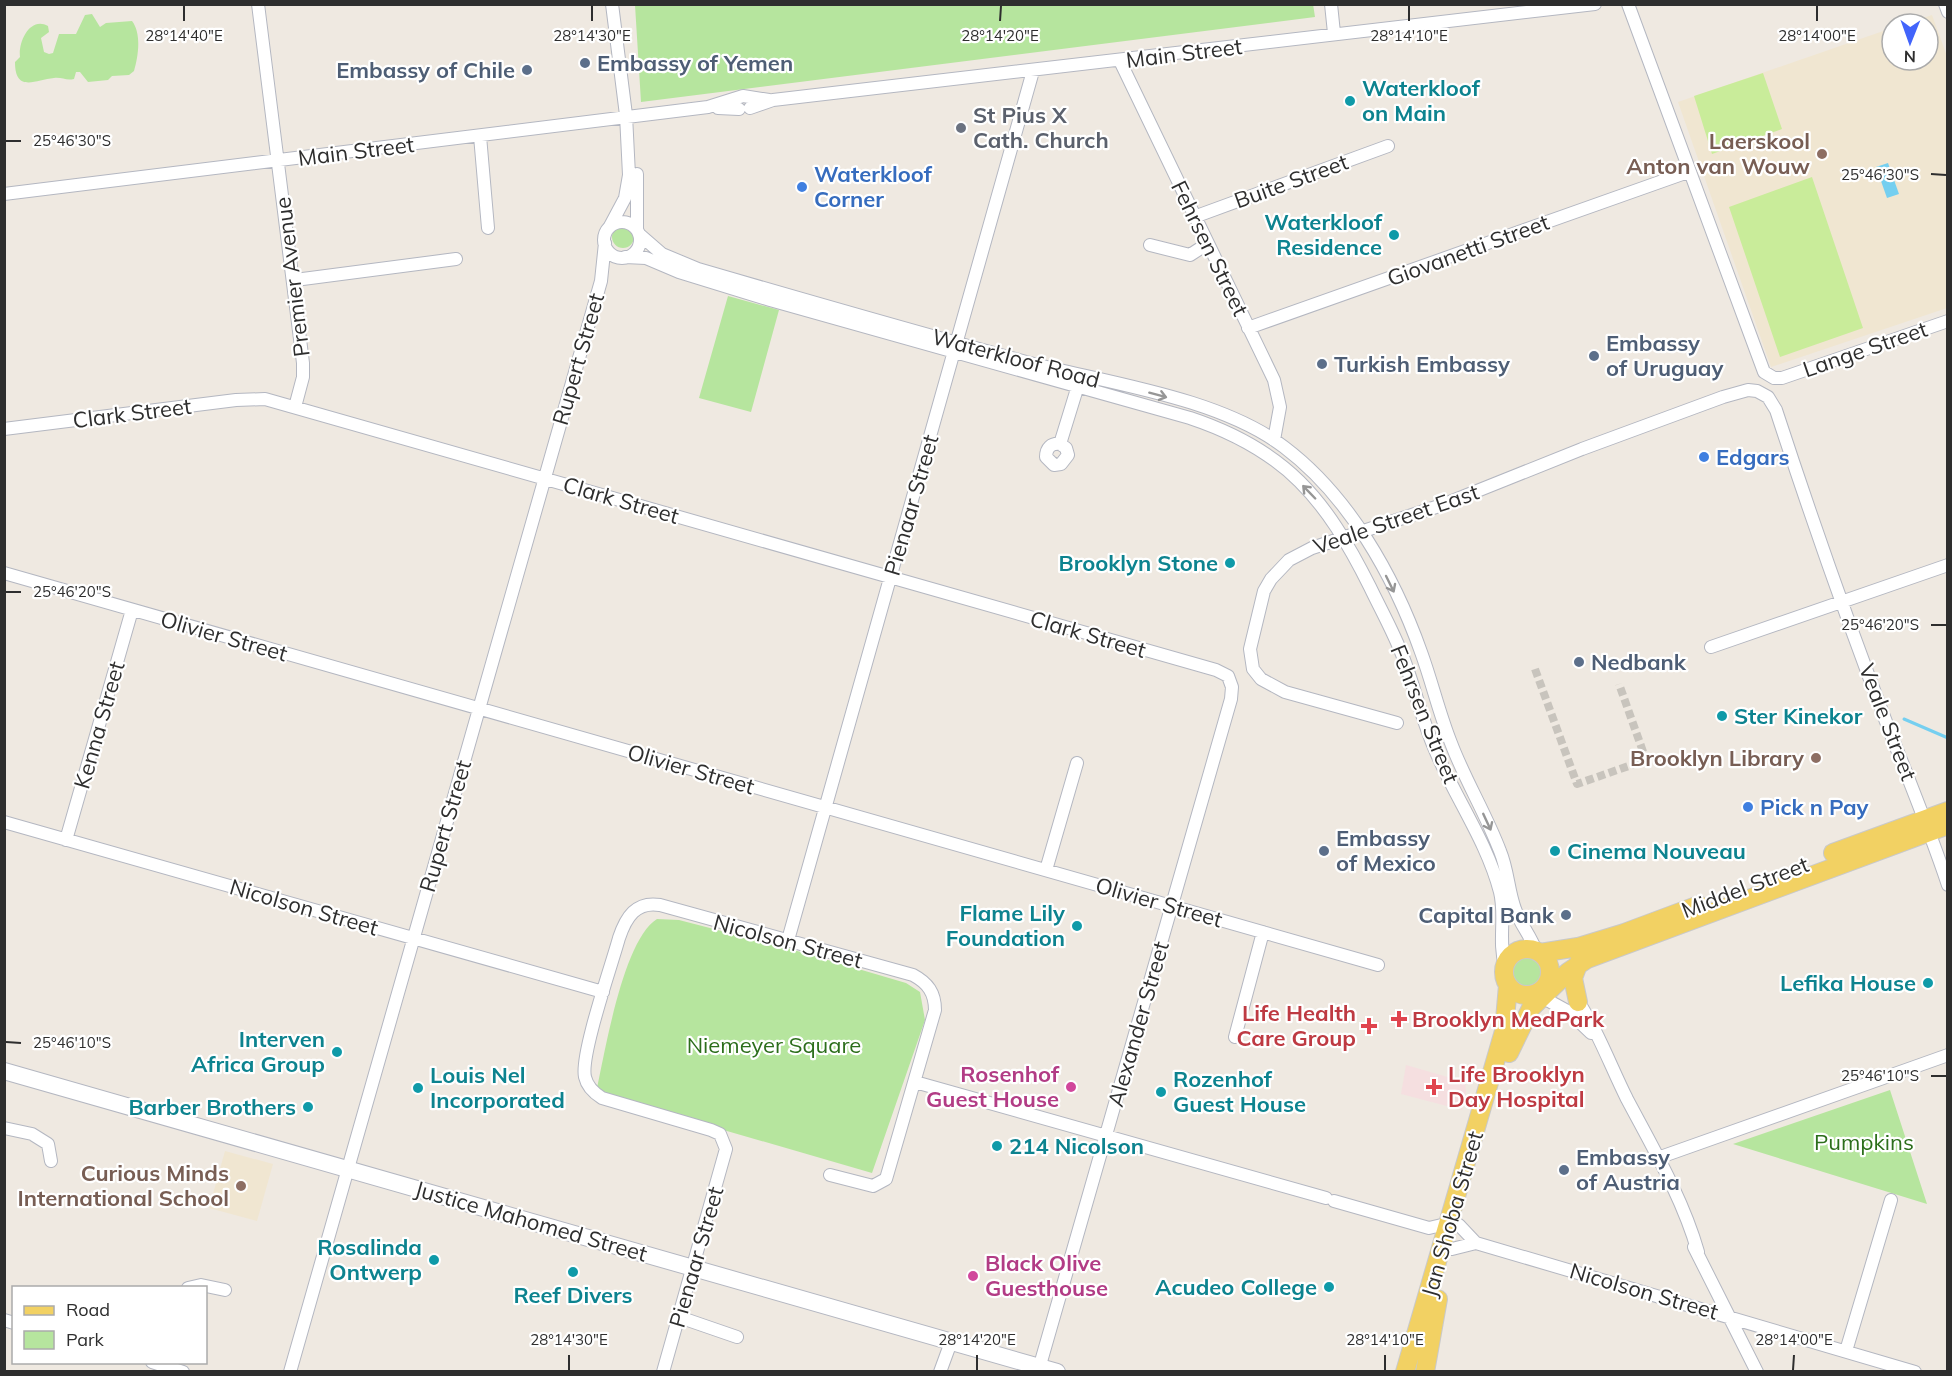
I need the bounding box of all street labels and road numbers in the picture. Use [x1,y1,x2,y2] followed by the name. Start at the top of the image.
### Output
[1124,32,1244,74] street label: Main Street
[296,130,416,172] street label: Main Street
[1230,147,1352,215] street label: Buite Street
[1165,176,1255,320] street label: Fehrsen Street
[268,195,316,359] street label: Premier Avenue
[1383,208,1553,292] street label: Giovanetti Street
[546,290,610,428] street label: Rupert Street
[1799,315,1931,383] street label: Lange Street
[929,322,1103,394] street label: Waterkloof Road
[71,392,193,434] street label: Clark Street
[878,431,945,579] street label: Pienaar Street
[560,470,683,530] street label: Clark Street
[1310,477,1483,560] street label: Veale Street East
[157,604,291,668] street label: Olivier Street
[1027,604,1150,664] street label: Clark Street
[1384,641,1466,788] street label: Fehrsen Street
[67,658,131,792] street label: Kenna Street
[1853,660,1923,785] street label: Veale Street
[624,737,758,801] street label: Olivier Street
[413,757,477,895] street label: Rupert Street
[1677,850,1813,924] street label: Middel Street
[1092,870,1226,934] street label: Olivier Street
[227,872,382,942] street label: Nicolson Street
[710,908,866,974] street label: Nicolson Street
[1101,938,1175,1110] street label: Alexander Street
[1415,1128,1489,1300] street label: Jan Shoba Street
[411,1174,651,1268] street label: Justice Mahomed Street
[663,1183,730,1331] street label: Pienaar Street
[1567,1256,1722,1326] street label: Nicolson Street

